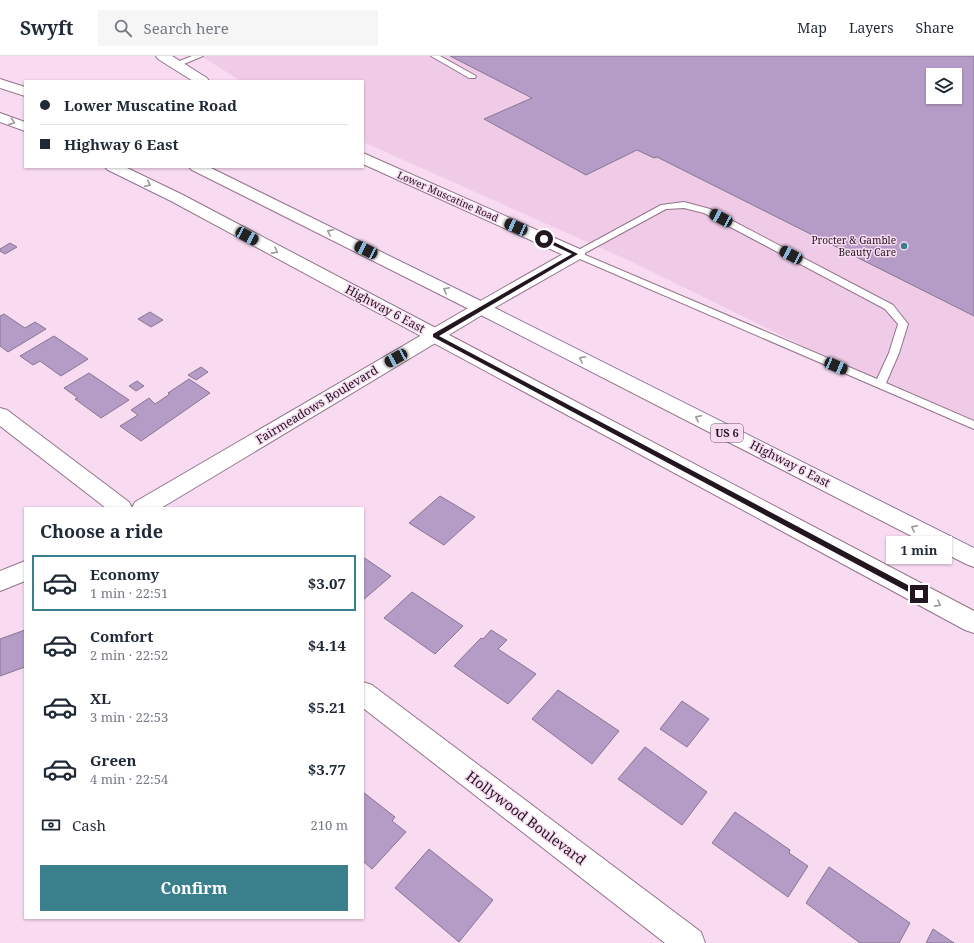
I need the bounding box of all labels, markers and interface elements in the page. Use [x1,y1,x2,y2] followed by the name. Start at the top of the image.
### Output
[98,10,378,46] search box
[20,15,74,41] text: Swyft
[112,17,134,39] icon: search
[144,18,229,38] text: Search here
[797,18,827,37] text: Map
[849,18,894,37] text: Layers
[916,18,954,37] text: Share
[926,68,962,104] map controls
[926,68,962,104] button: layers
[64,95,237,115] text: Lower Muscatine Road
[9,118,16,126] one-way arrow
[64,134,179,154] text: Highway 6 East
[395,167,501,225] street label: Lower Muscatine Road
[144,179,151,187] one-way arrow
[708,207,734,229] car
[503,217,529,237] car
[234,225,260,247] car
[326,229,334,237] one-way arrow
[535,230,553,248] route start
[812,233,896,259] place label: Procter & Gamble Beauty Care
[353,239,379,261] car
[899,241,909,251] marker: Procter & Gamble Beauty Care
[778,244,804,266] car
[271,246,279,254] one-way arrow
[342,280,428,337] street label: Highway 6 East
[443,288,450,295] one-way arrow
[383,347,409,369] car
[823,356,849,376] car
[579,357,587,364] one-way arrow
[252,361,382,448] street label: Fairmeadows Boulevard
[695,415,703,423] one-way arrow
[711,424,743,442] road number: US 6
[747,436,833,491] street label: Highway 6 East
[40,519,163,543] text: Choose a ride
[911,525,918,532] one-way arrow
[886,536,952,564] callout: 1 min
[901,541,937,559] text: 1 min
[90,564,159,584] text: Economy
[42,565,78,601] icon: car
[308,573,346,593] text: $3.07
[90,584,168,602] text: 1 min · 22:51
[910,585,928,603] route end
[934,600,942,607] one-way arrow
[90,626,153,646] text: Comfort
[42,627,78,663] icon: car
[308,635,346,655] text: $4.14
[90,646,168,664] text: 2 min · 22:52
[90,688,111,708] text: XL
[42,689,78,725] icon: car
[308,697,346,717] text: $5.21
[90,708,168,726] text: 3 min · 22:53
[90,750,137,770] text: Green
[42,751,78,787] icon: car
[308,759,346,779] text: $3.77
[463,766,590,869] street label: Hollywood Boulevard
[90,770,168,788] text: 4 min · 22:54
[40,814,62,836] icon: cash
[72,815,106,835] text: Cash
[311,816,348,834] text: 210 m
[40,865,348,911] button: Confirm

